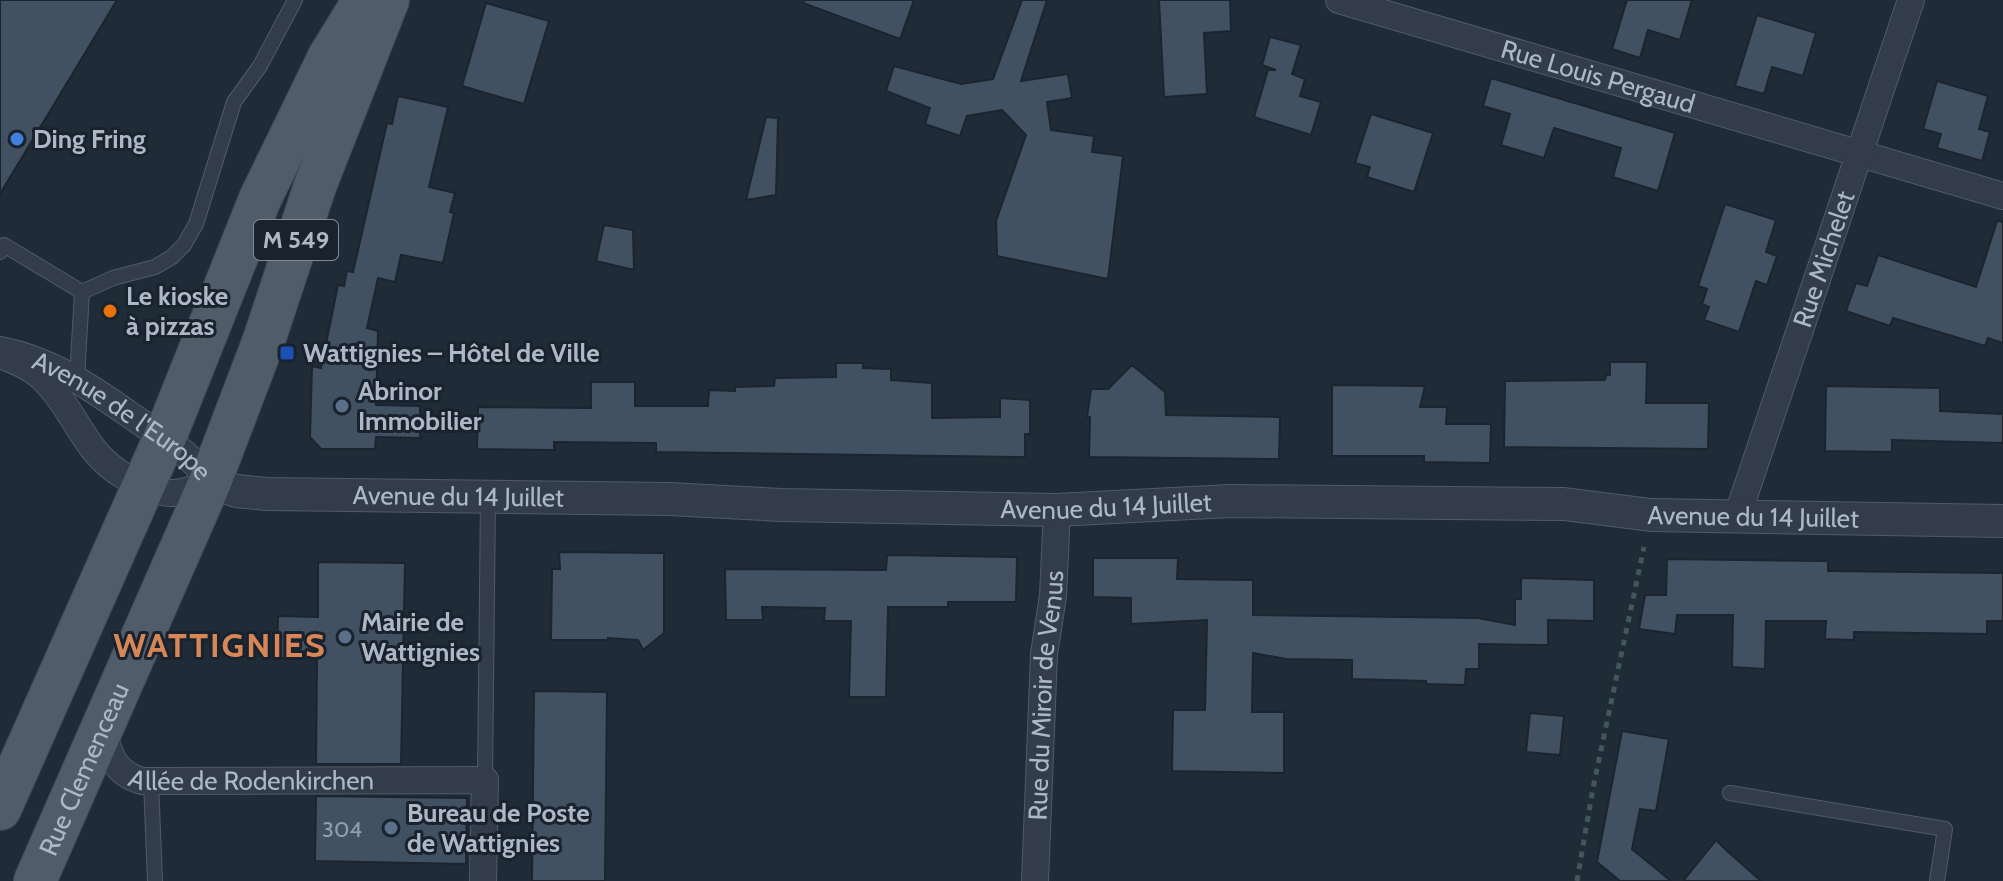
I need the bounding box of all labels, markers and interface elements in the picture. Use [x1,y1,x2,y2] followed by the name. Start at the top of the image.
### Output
[1497,33,1699,120] street label: Rue Louis Pergaud
[33,123,146,155] place label: Ding Fring
[8,130,26,148] marker: Ding Fring
[1786,187,1862,332] street label: Rue Michelet
[254,220,338,260] road number: M 549
[126,280,228,342] place label: Le kioske à pizzas
[101,302,119,320] marker: Le kioske à pizzas
[303,337,600,369] place label: Wattignies – Hôtel de Ville
[28,344,219,487] street label: Avenue de l'Europe
[278,344,296,362] marker: Wattignies – Hôtel de Ville
[358,375,482,437] place label: Abrinor Immobilier
[333,397,351,415] marker: Abrinor Immobilier
[352,479,564,514] street label: Avenue du 14 Juillet
[1000,486,1213,526] street label: Avenue du 14 Juillet
[1647,499,1859,535] street label: Avenue du 14 Juillet
[1021,570,1070,821] street label: Rue du Miroir de Venus
[361,606,480,668] place label: Mairie de Wattignies
[113,624,327,666] district label: WATTIGNIES
[336,628,354,646] marker: Mairie de Wattignies
[32,678,136,861] street label: Rue Clemenceau
[124,762,374,797] street label: Allée de Rodenkirchen
[407,797,590,859] place label: Bureau de Poste de Wattignies
[322,816,362,843] house number: 304
[382,819,400,837] marker: Bureau de Poste de Wattignies

